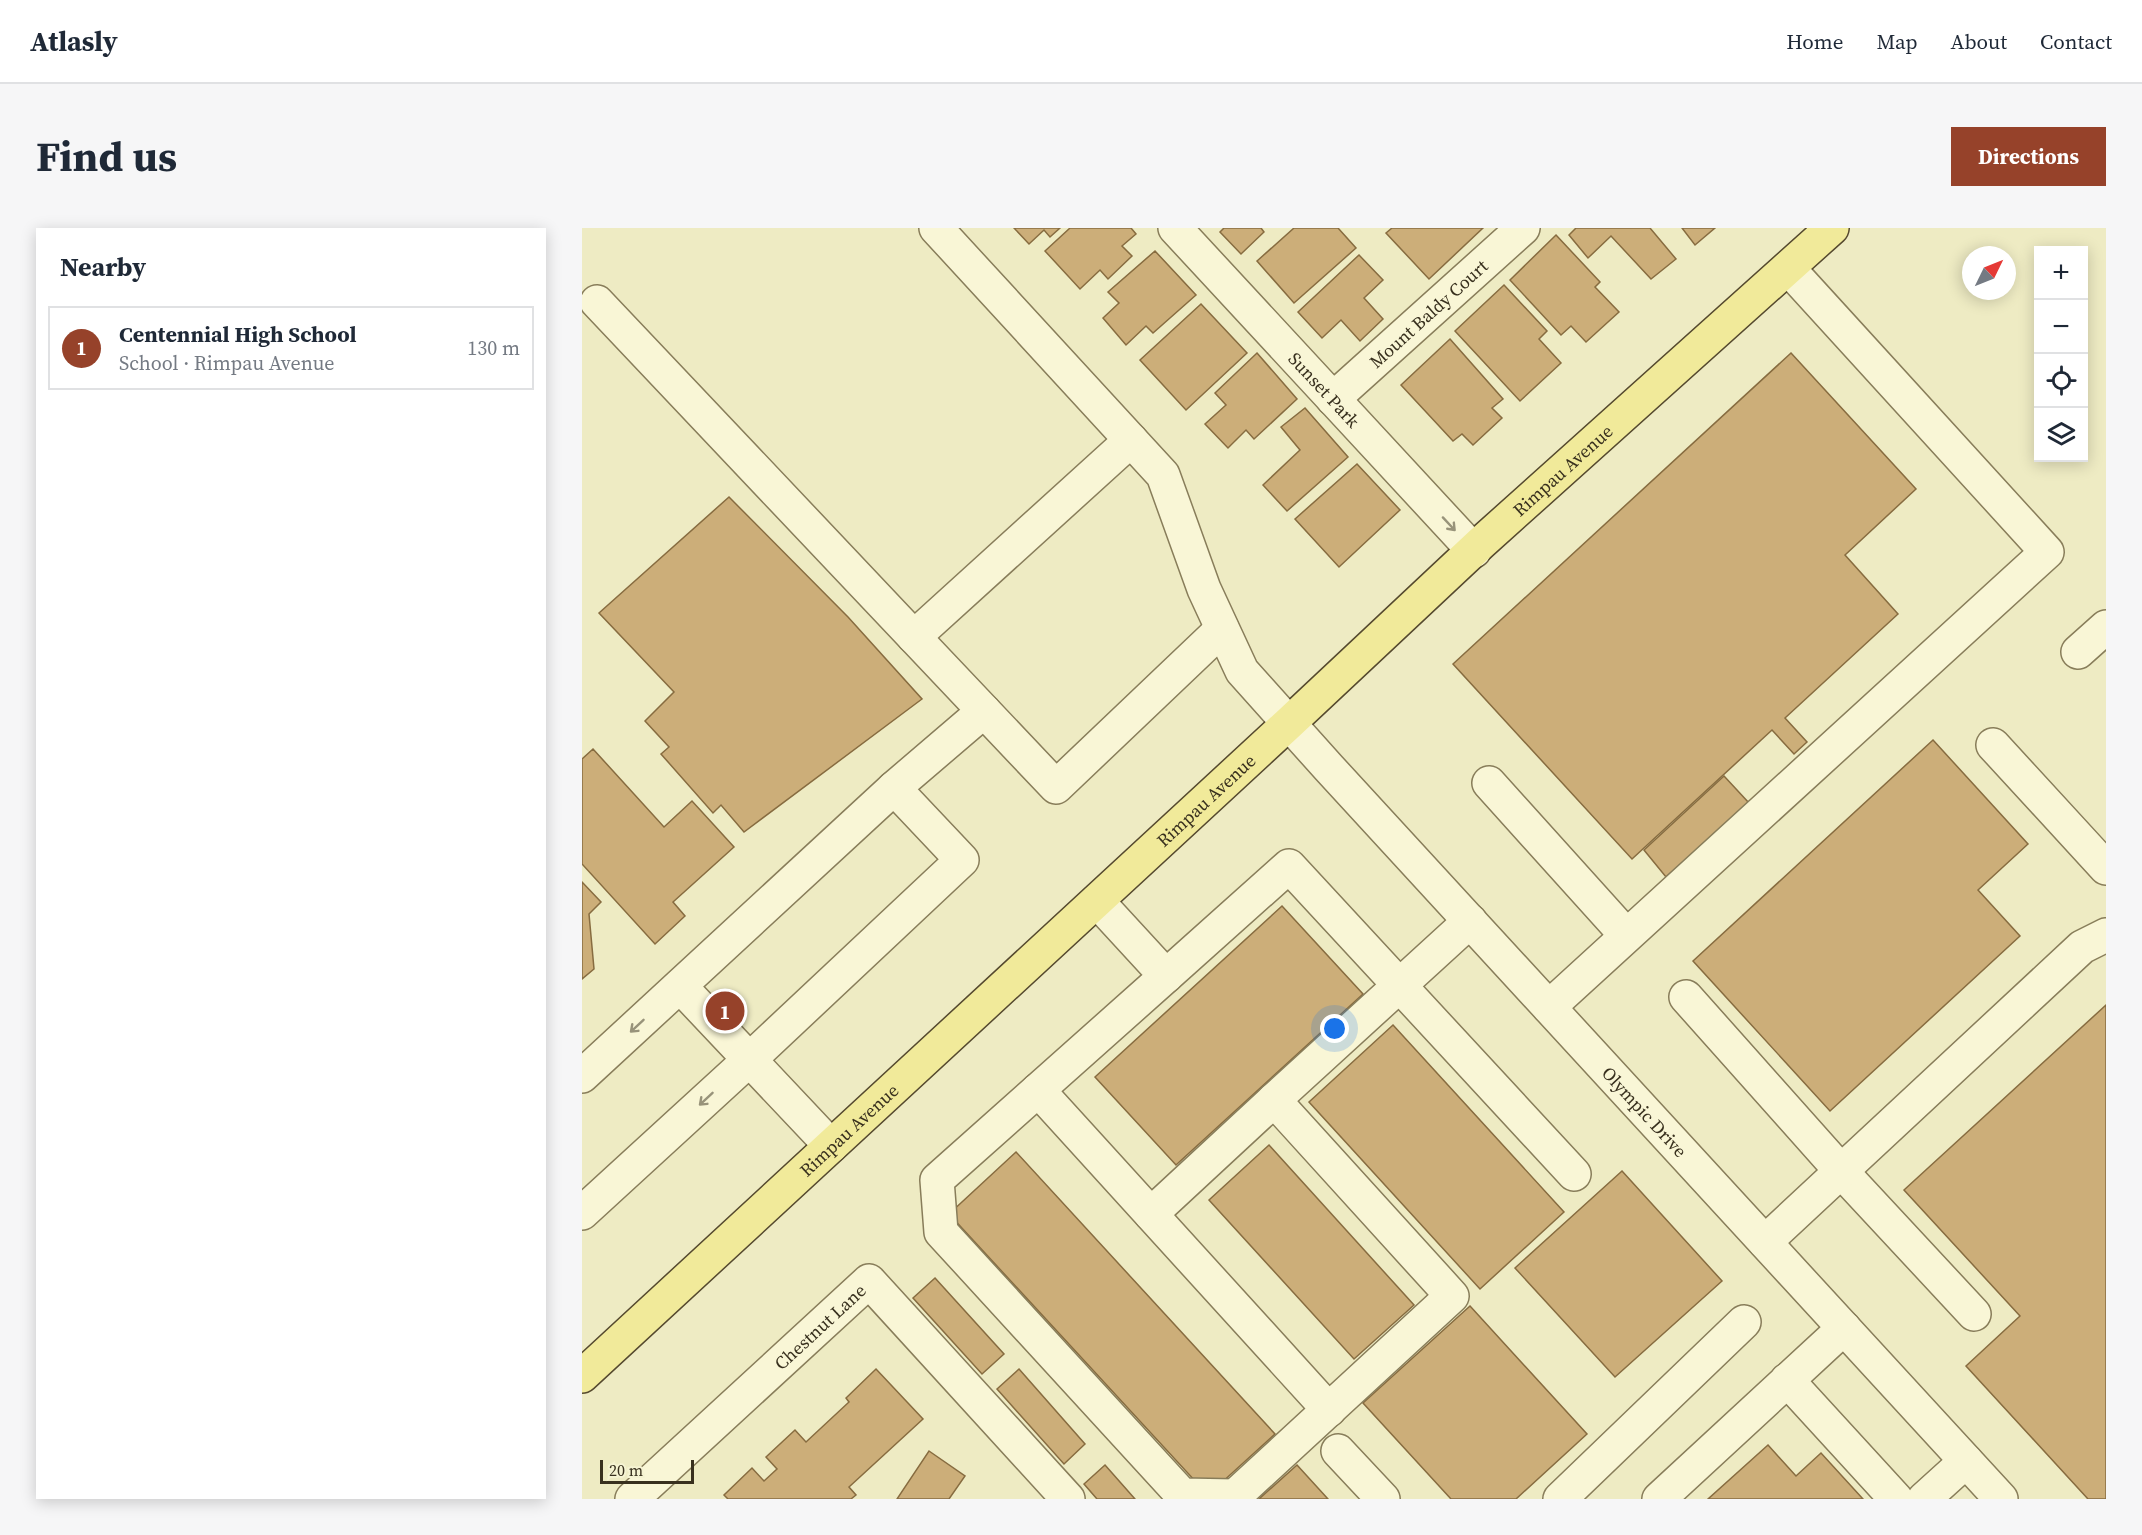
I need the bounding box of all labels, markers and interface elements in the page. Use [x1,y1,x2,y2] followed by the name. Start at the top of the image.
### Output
[30,22,118,60] text: Atlasly
[1786,27,1844,56] text: Home
[1877,27,1918,56] text: Map
[1951,27,2007,56] text: About
[2040,27,2112,56] text: Contact
[36,127,177,185] text: Find us
[1951,127,2106,186] button: Directions
[1962,246,2016,300] north arrow
[2034,246,2088,462] map controls
[2034,246,2088,300] button: +
[60,249,146,285] text: Nearby
[1363,253,1493,373] street label: Mount Baldy Court
[2034,300,2088,354] button: −
[119,319,357,349] text: Centennial High School
[76,334,87,362] text: 1
[467,334,520,362] text: 130 m
[1283,346,1366,433] street label: Sunset Park
[119,349,334,377] text: School · Rimpau Avenue
[2034,354,2088,408] button: locate
[2034,408,2088,462] button: layers
[1507,418,1618,522] street label: Rimpau Avenue
[1442,516,1456,531] one-way arrow
[1151,748,1261,852] street label: Rimpau Avenue
[706,988,744,1034] pin: 1
[1320,1014,1349,1043] your location
[629,1019,644,1033] one-way arrow
[1597,1061,1693,1163] street label: Olympic Drive
[794,1078,904,1182] street label: Rimpau Avenue
[699,1092,714,1106] one-way arrow
[768,1278,871,1375] street label: Chestnut Lane
[600,1457,694,1484] scale bar
[609,1459,643,1481] text: 20 m

